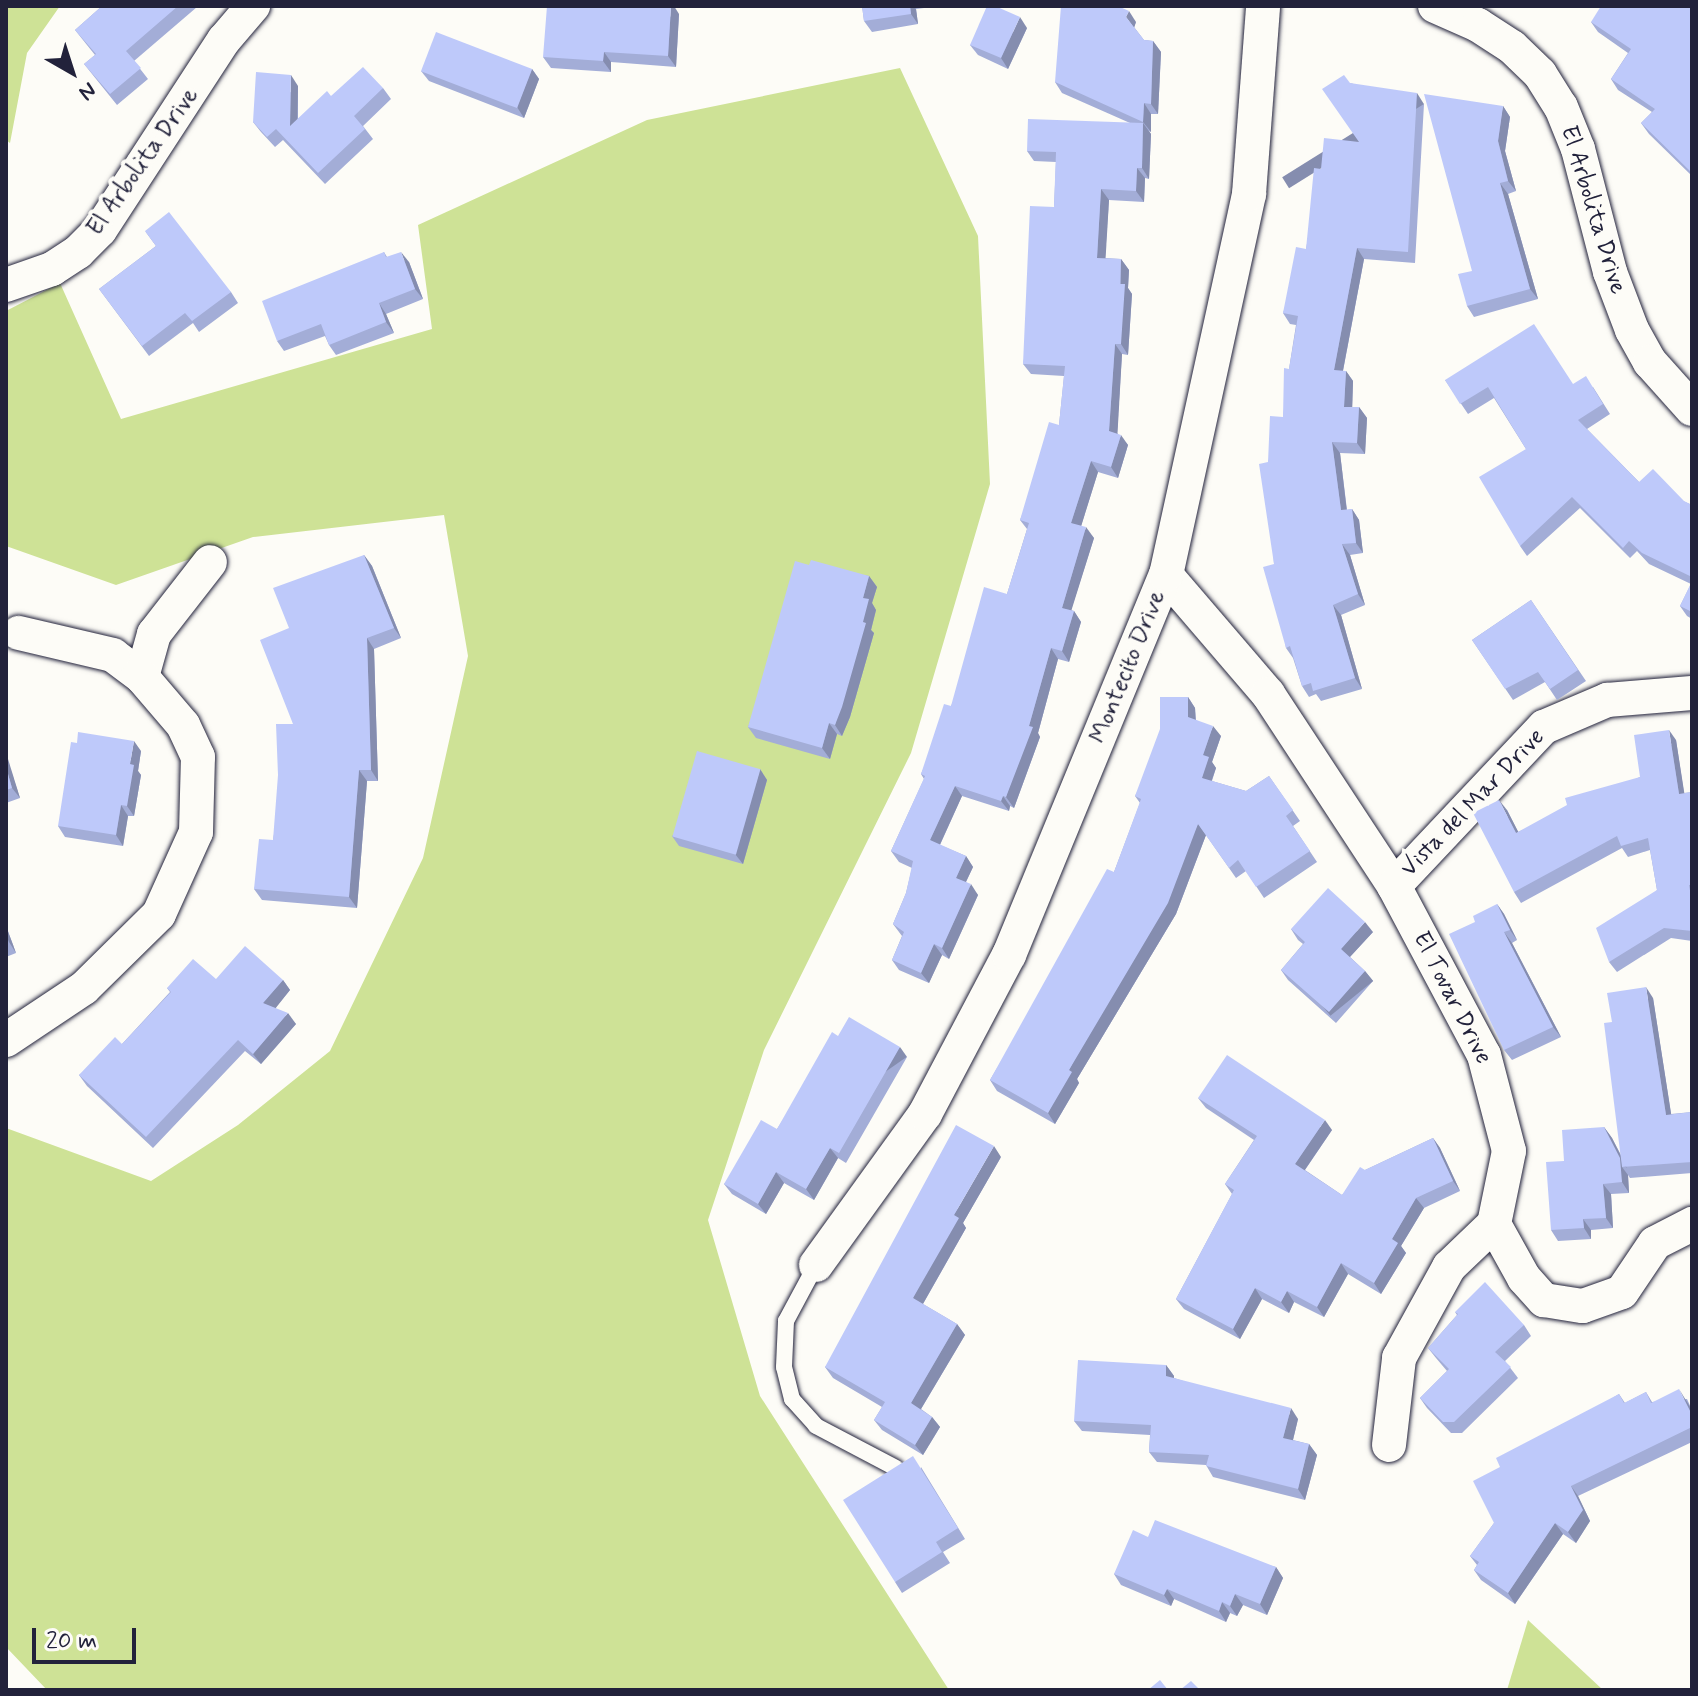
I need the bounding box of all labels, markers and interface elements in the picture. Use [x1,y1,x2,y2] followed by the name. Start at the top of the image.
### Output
[32,32,112,112] north arrow
[73,75,102,106] text: N
[81,82,205,242] street label: El Arbolita Drive
[1554,122,1632,298] street label: El Arbolita Drive
[1085,588,1171,746] street label: Montecito Drive
[1395,723,1551,883] street label: Vista del Mar Drive
[1407,929,1497,1067] street label: El Tovar Drive
[36,1612,140,1662] scale bar
[46,1626,97,1657] text: 20 m

